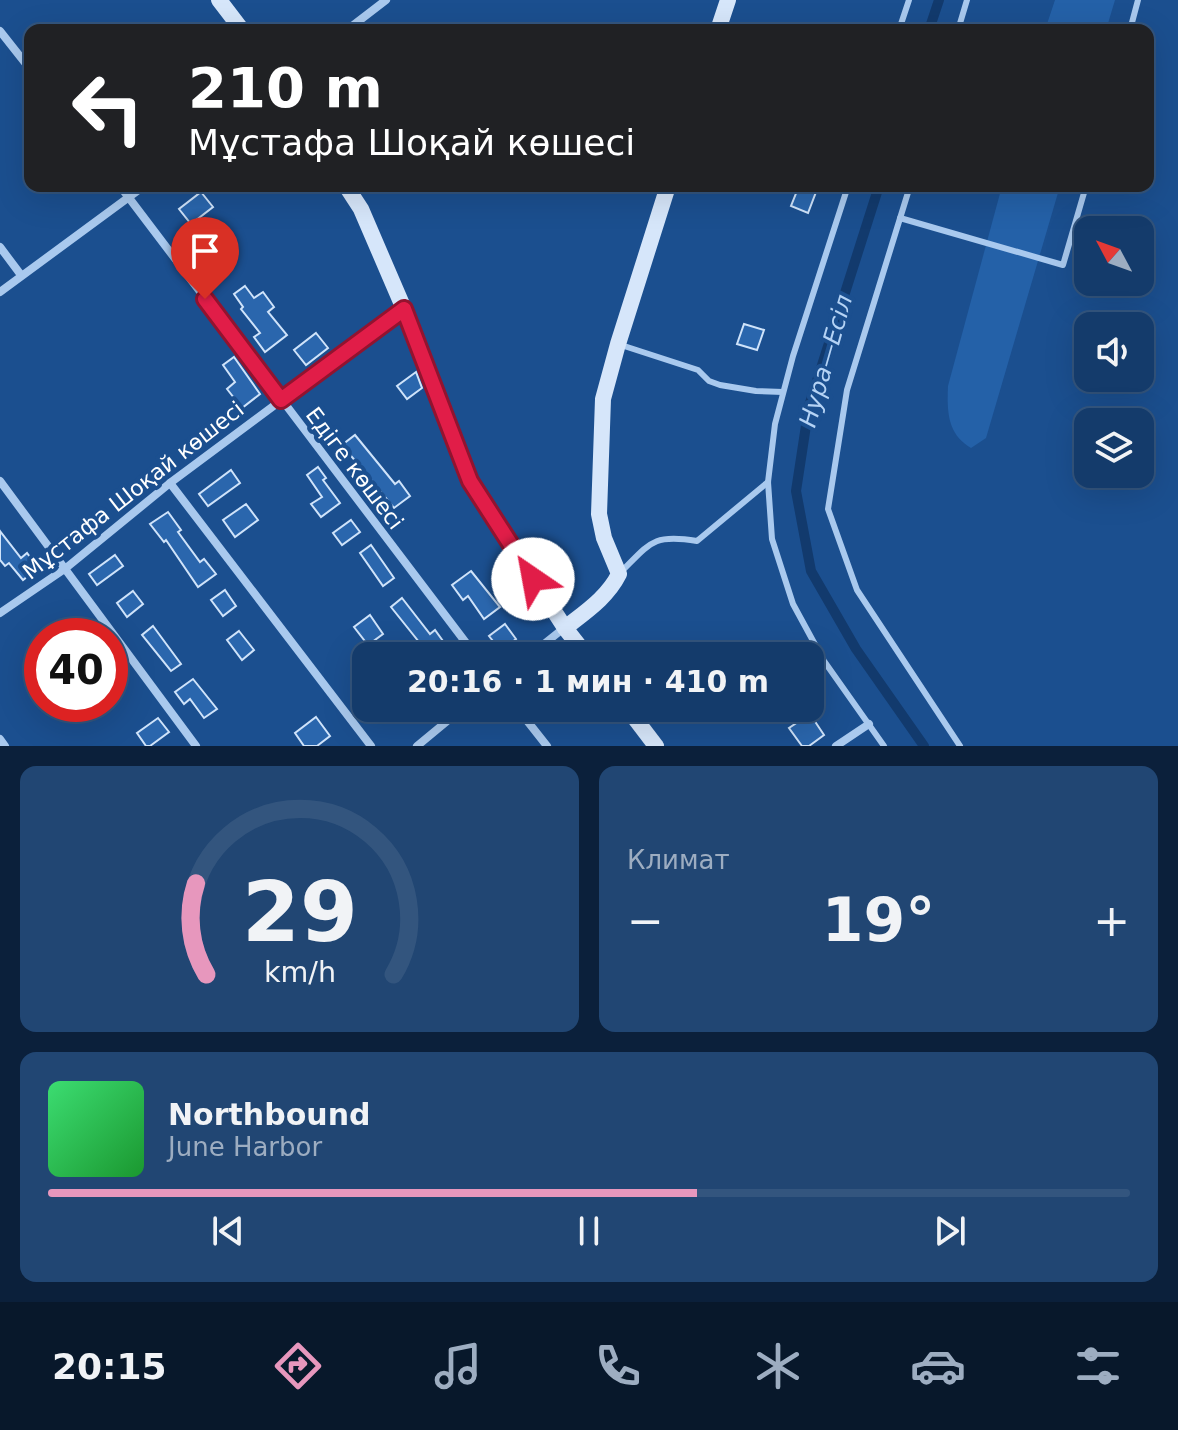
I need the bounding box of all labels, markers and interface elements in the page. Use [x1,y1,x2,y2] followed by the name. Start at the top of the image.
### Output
[188,55,383,120] text: 210 m
[56,56,160,160] icon: left
[188,122,635,163] text: Мұстафа Шоқай көшесі
[1074,216,1154,296] north arrow
[1074,216,1154,488] map controls
[171,217,239,299] pin
[183,229,227,273] icon: arrive
[794,292,858,430] water label: Нура—Есіл
[1074,312,1154,392] button: sound
[18,396,249,584] street label: Мұстафа Шоқай көшесі
[301,403,408,534] street label: Едіге көшесі
[1074,408,1154,488] button: layers
[491,537,575,621] position arrow
[24,618,128,722] speed limit sign: 40
[407,664,769,699] text: 20:16 · 1 мин · 410 m
[627,845,730,875] text: Климат
[242,864,357,961] text: 29
[822,885,935,955] text: 19°
[627,895,664,946] text: −
[1093,895,1130,946] text: +
[263,955,336,989] text: km/h
[168,1097,371,1132] text: Northbound
[168,1132,322,1162] text: June Harbor
[206,1209,250,1253] icon: previous
[567,1209,611,1253] icon: pause
[928,1209,972,1253] icon: next
[270,1338,326,1394] icon: directions
[430,1338,486,1394] icon: music
[590,1338,646,1394] icon: phone
[750,1338,806,1394] icon: climate
[910,1338,966,1394] icon: car
[1070,1338,1126,1394] icon: filters
[52,1346,167,1387] text: 20:15

